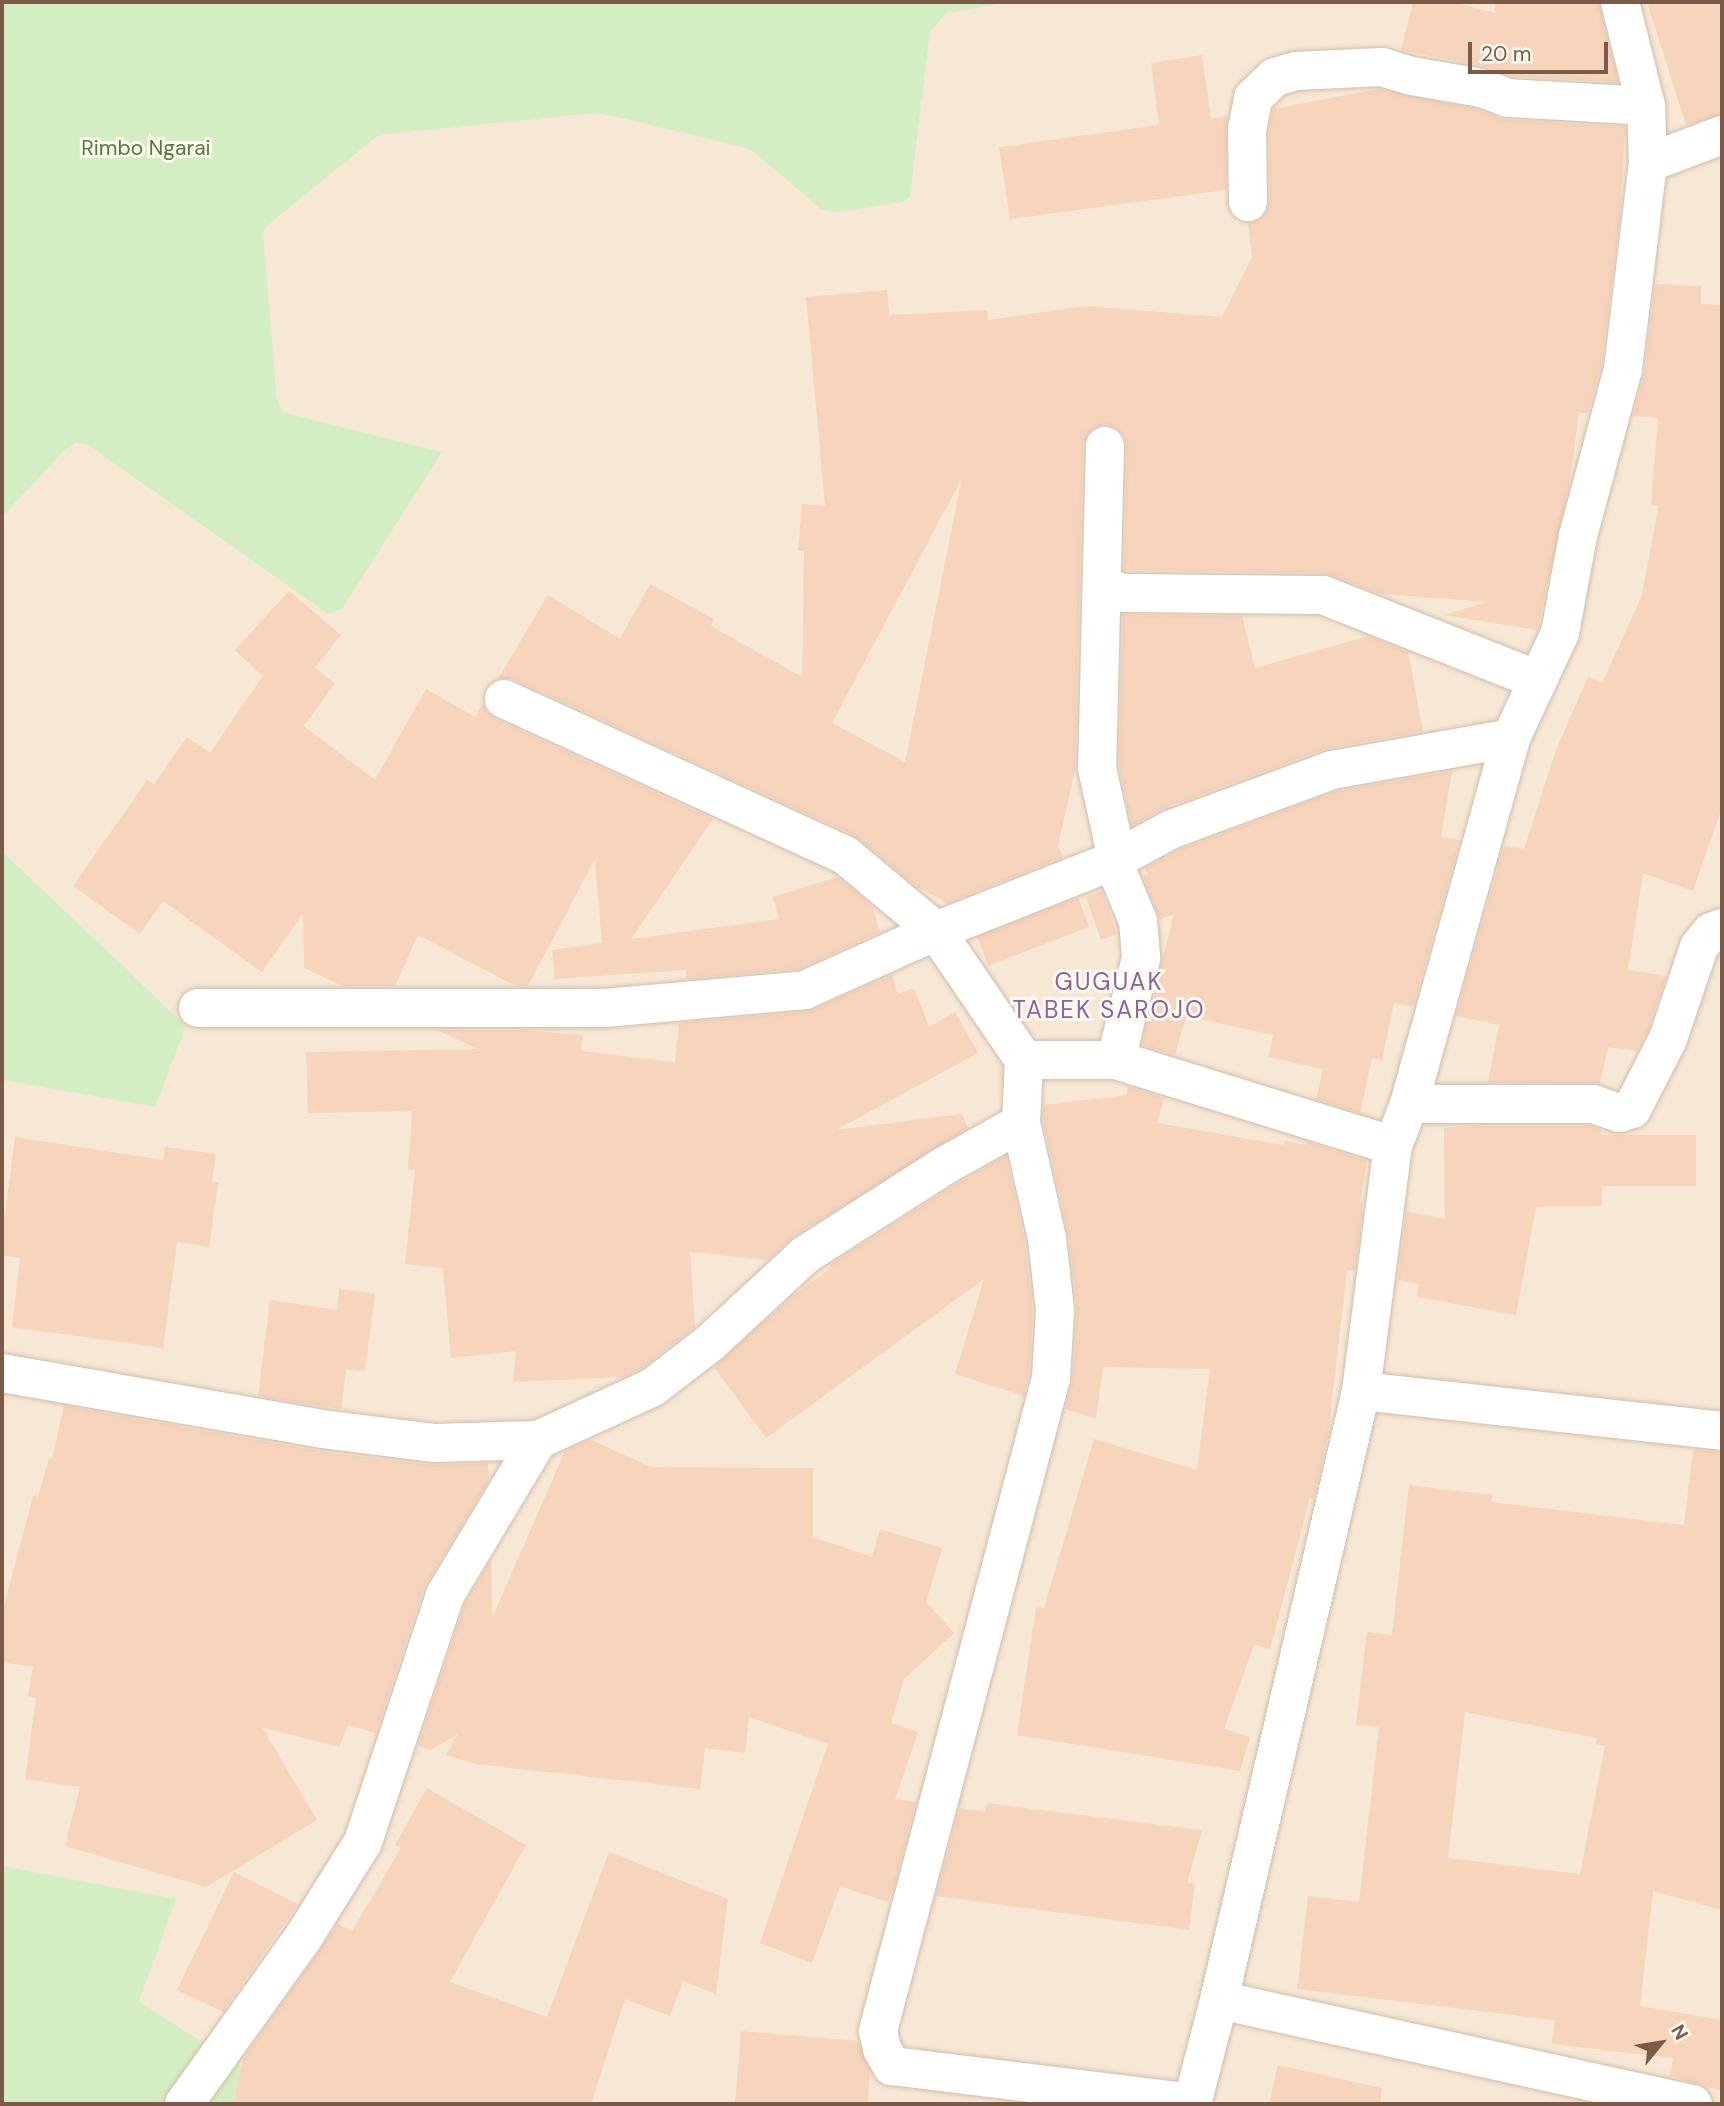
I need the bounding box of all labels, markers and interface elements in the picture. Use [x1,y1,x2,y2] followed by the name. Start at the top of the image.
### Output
[1472,28,1612,72] scale bar
[1481,40,1532,68] text: 20 m
[81,135,211,161] park label: Rimbo Ngarai
[1014,968,1204,1024] district label: GUGUAK TABEK SAROJO
[1626,2008,1696,2078] north arrow
[1665,2020,1694,2044] text: N

